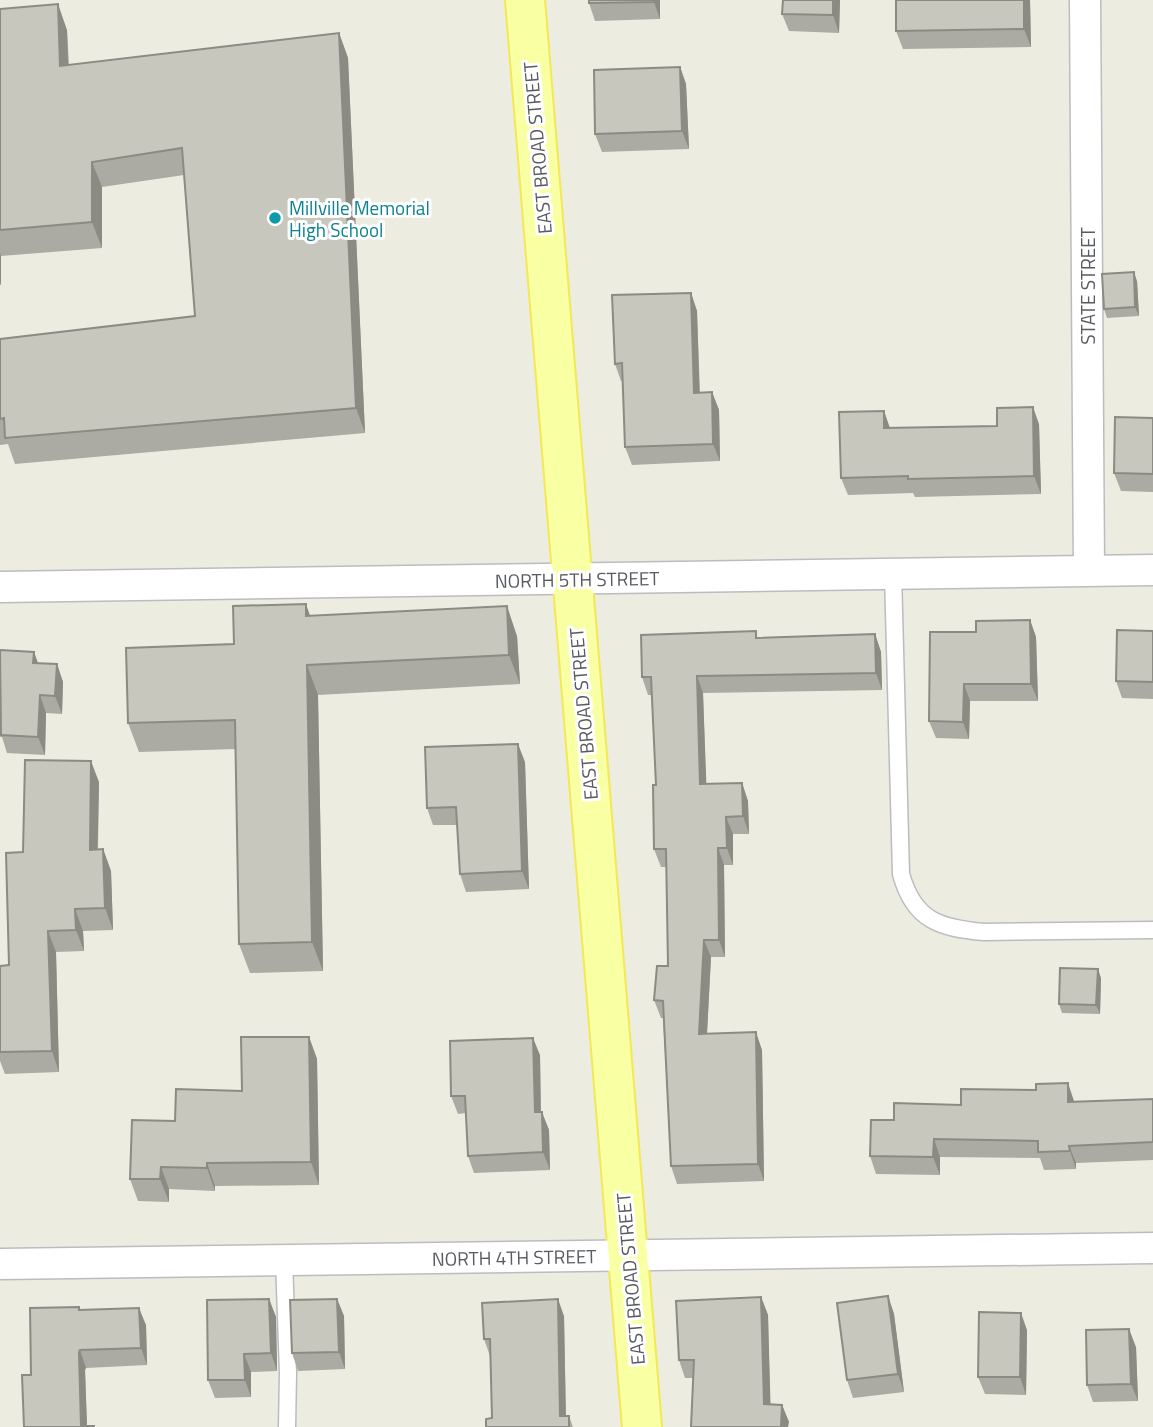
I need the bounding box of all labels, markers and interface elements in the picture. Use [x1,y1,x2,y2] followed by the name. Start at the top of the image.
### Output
[515,61,559,235] street label: EAST BROAD STREET
[289,193,430,244] place label: Millville Memorial High School
[267,210,283,226] marker: Millville Memorial High School
[1073,227,1102,345] street label: STATE STREET
[494,563,660,595] street label: NORTH 5TH STREET
[561,627,605,801] street label: EAST BROAD STREET
[608,1192,652,1366] street label: EAST BROAD STREET
[431,1241,597,1273] street label: NORTH 4TH STREET

